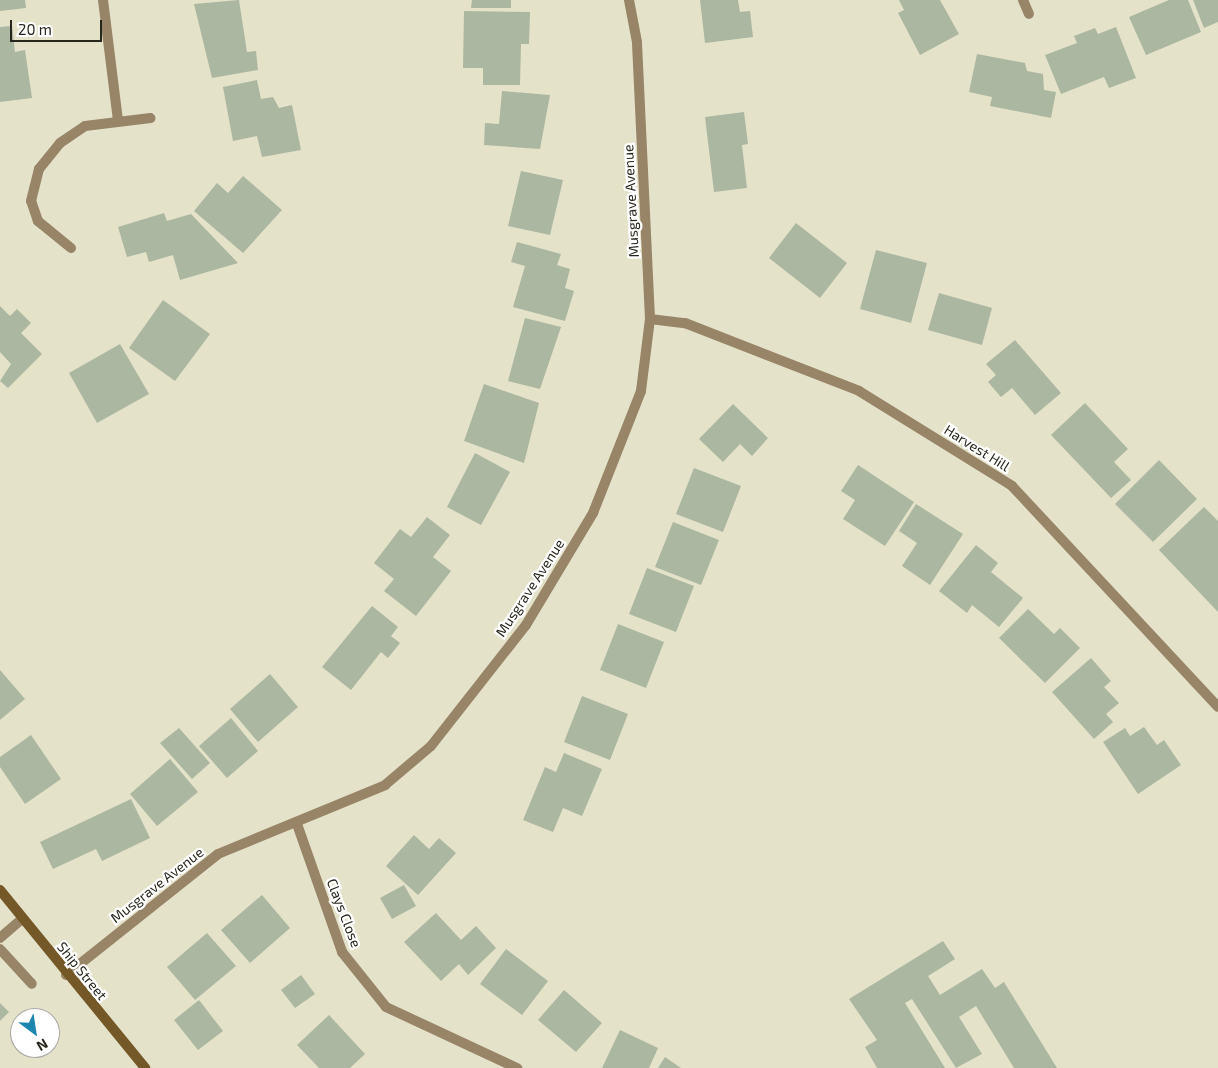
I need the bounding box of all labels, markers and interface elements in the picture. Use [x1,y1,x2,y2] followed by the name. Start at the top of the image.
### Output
[12,10,105,42] scale bar
[18,20,52,38] text: 20 m
[620,144,642,258] street label: Musgrave Avenue
[941,421,1013,475] street label: Harvest Hill
[492,536,568,640] street label: Musgrave Avenue
[107,843,207,927] street label: Musgrave Avenue
[323,876,365,950] street label: Clays Close
[54,939,110,1003] street label: Ship Street
[10,1008,60,1058] north arrow
[34,1036,51,1055] text: N

